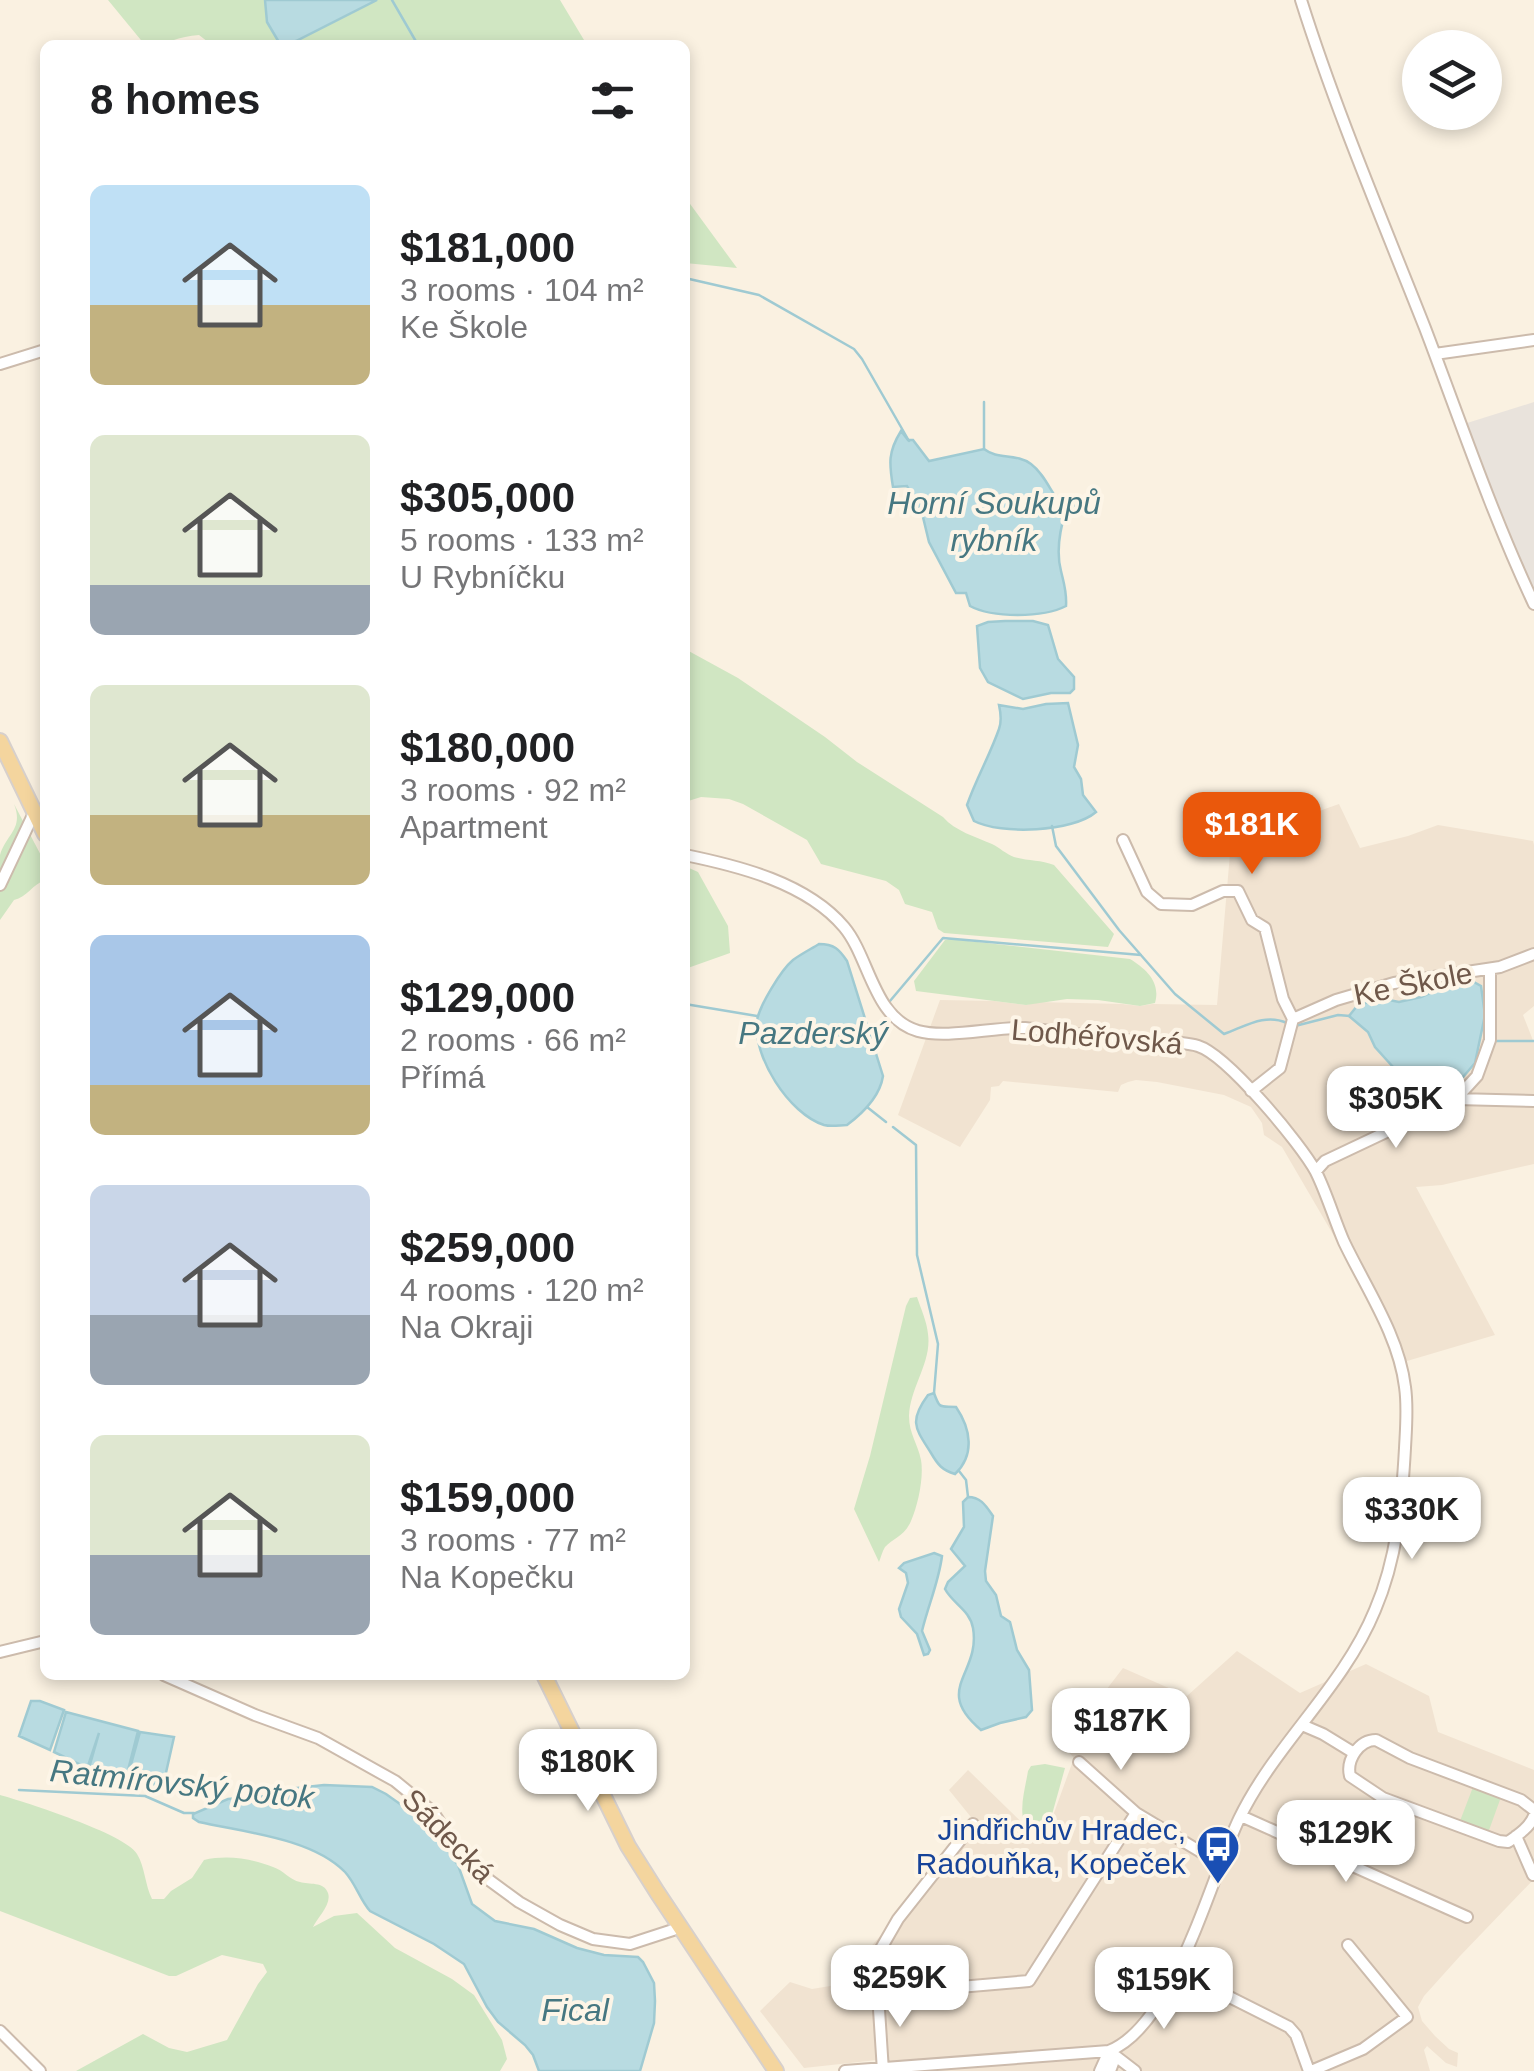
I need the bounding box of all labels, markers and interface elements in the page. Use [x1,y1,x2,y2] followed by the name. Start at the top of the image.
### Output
[1402,30,1502,130] map controls
[1402,30,1502,130] button: layers
[585,73,640,128] icon: filters
[90,76,260,123] text: 8 homes
[400,224,575,271] text: $181,000
[170,225,290,345] icon: home
[400,272,644,308] text: 3 rooms · 104 m²
[400,309,528,345] text: Ke Škole
[400,474,575,521] text: $305,000
[170,475,290,595] icon: home
[887,485,1101,558] water label: Horní Soukupů rybník
[400,522,644,558] text: 5 rooms · 133 m²
[400,559,565,595] text: U Rybníčku
[400,724,575,771] text: $180,000
[170,725,290,845] icon: home
[400,772,626,808] text: 3 rooms · 92 m²
[1182,792,1322,877] pin: $181K
[1205,806,1299,842] text: $181K
[400,809,548,845] text: Apartment
[1351,956,1475,1011] street label: Ke Škole
[400,974,575,1021] text: $129,000
[170,975,290,1095] icon: home
[1010,1013,1184,1060] street label: Lodhéřovská
[738,1015,890,1051] water label: Pazderský
[400,1022,626,1058] text: 2 rooms · 66 m²
[400,1059,485,1095] text: Přímá
[1326,1066,1466,1151] pin: $305K
[1349,1080,1443,1116] text: $305K
[400,1224,575,1271] text: $259,000
[170,1225,290,1345] icon: home
[400,1272,644,1308] text: 4 rooms · 120 m²
[400,1309,533,1345] text: Na Okraji
[400,1474,575,1521] text: $159,000
[170,1475,290,1595] icon: home
[1342,1477,1482,1562] pin: $330K
[1365,1491,1459,1527] text: $330K
[400,1522,626,1558] text: 3 rooms · 77 m²
[400,1559,574,1595] text: Na Kopečku
[1051,1688,1191,1773] pin: $187K
[1074,1702,1168,1738] text: $187K
[518,1729,658,1814] pin: $180K
[541,1743,635,1779] text: $180K
[48,1752,318,1816] water label: Ratmírovský potok
[396,1782,501,1889] street label: Sádecká
[1276,1800,1416,1885] pin: $129K
[916,1813,1187,1880] place label: Jindřichův Hradec, Radouňka, Kopeček
[1299,1814,1393,1850] text: $129K
[1195,1824,1241,1885] bus stop icon: Jindřichův Hradec, Radouňka, Kopeček
[830,1945,970,2030] pin: $259K
[1094,1947,1234,2032] pin: $159K
[853,1959,947,1995] text: $259K
[1117,1961,1211,1997] text: $159K
[541,1992,610,2028] water label: Fical

